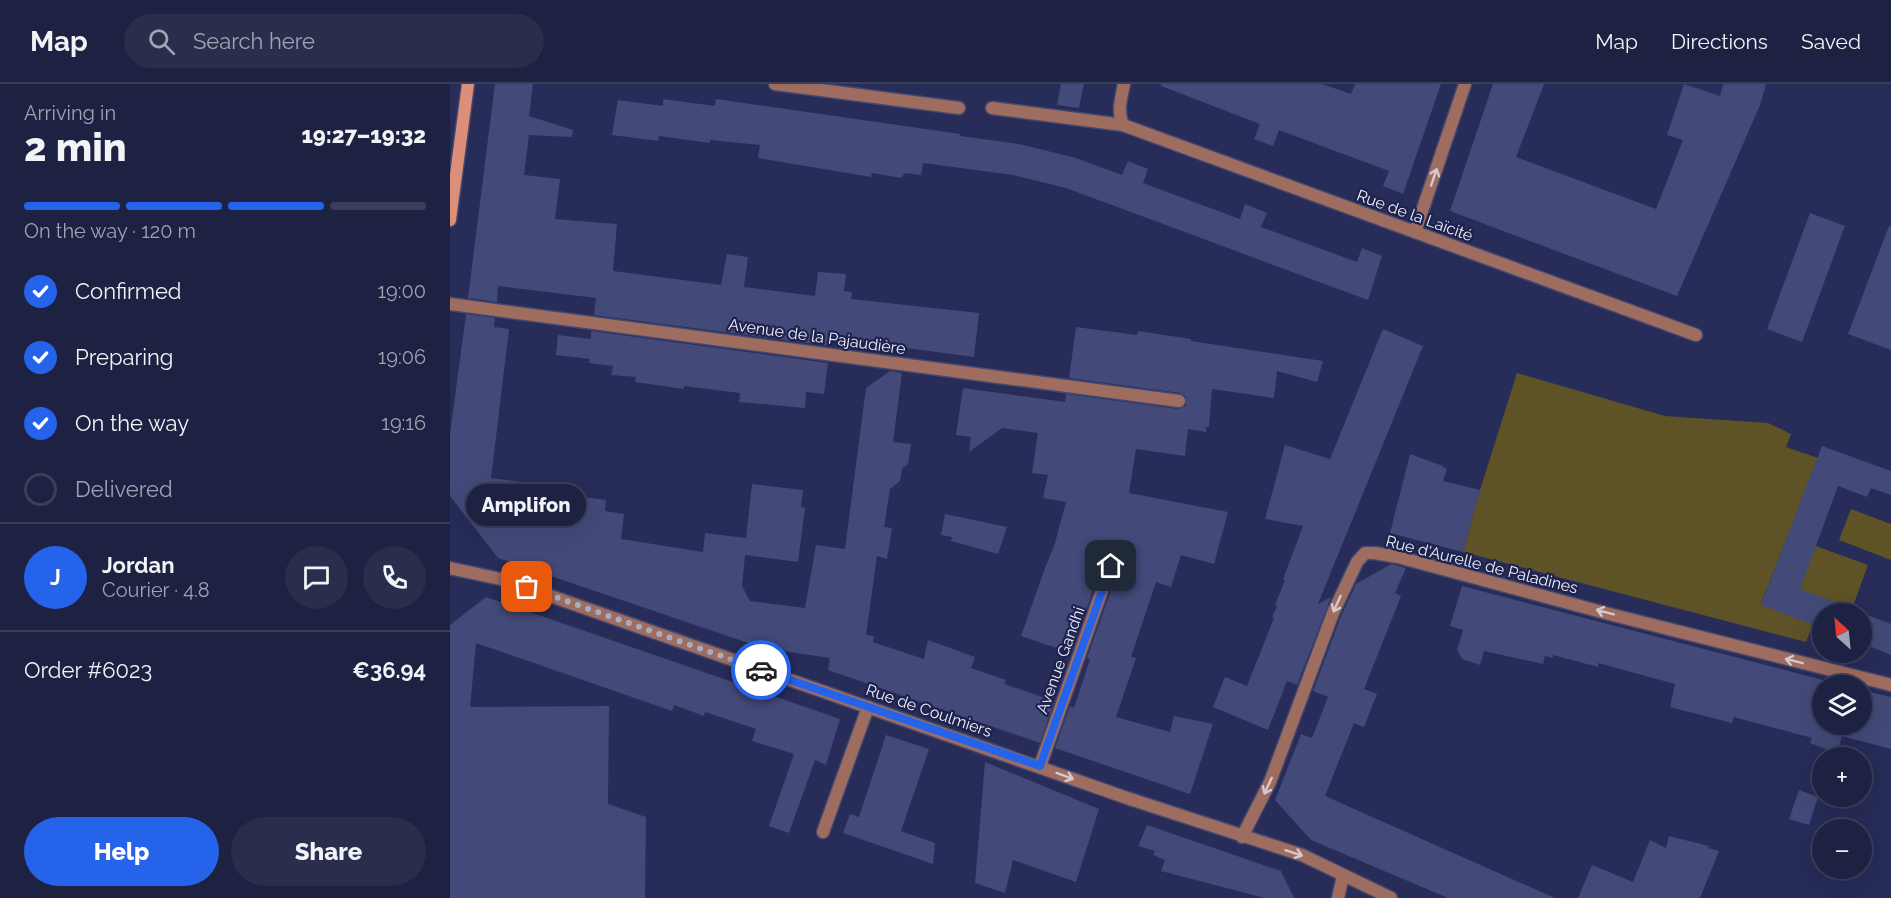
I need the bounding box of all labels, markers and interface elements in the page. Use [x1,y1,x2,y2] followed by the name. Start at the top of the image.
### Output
[124,14,544,68] search box
[30,25,88,58] text: Map
[145,25,178,58] icon: search
[193,28,315,54] text: Search here
[1595,29,1638,54] text: Map
[1671,29,1768,54] text: Directions
[1801,29,1861,54] text: Saved
[24,101,116,125] text: Arriving in
[301,122,426,148] text: 19:27–19:32
[24,124,127,170] text: 2 min
[1429,168,1440,187] one-way arrow
[1354,186,1476,245] street label: Rue de la Laïcité
[24,219,196,243] text: On the way · 120 m
[24,275,57,308] icon: check
[75,278,182,304] text: Confirmed
[377,279,426,303] text: 19:00
[727,315,907,358] street label: Avenue de la Pajaudière
[24,341,57,374] icon: check
[75,344,173,370] text: Preparing
[378,345,426,369] text: 19:06
[24,407,57,440] icon: check
[75,410,189,436] text: On the way
[381,411,426,435] text: 19:16
[75,476,173,502] text: Delivered
[467,485,587,527] callout: Amplifon
[481,493,571,517] text: Amplifon
[1384,531,1580,598] street label: Rue d'Aurelle de Paladines
[1085,540,1136,591] pin
[285,546,348,609] button: chat
[363,546,426,609] button: phone
[1094,549,1127,582] icon: home
[102,552,174,578] text: Jordan
[501,561,552,612] pin
[50,564,61,590] text: J
[510,570,543,603] icon: bag
[102,578,210,602] text: Courier · 4.8
[1331,595,1342,613] one-way arrow
[1812,603,1872,663] north arrow
[1812,603,1872,879] map controls
[1032,604,1089,716] street label: Avenue Gandhi
[1595,606,1614,618] one-way arrow
[731,640,791,700] courier
[745,654,778,687] icon: car
[1784,654,1803,666] one-way arrow
[24,657,152,683] text: Order #6023
[352,657,426,683] text: €36.94
[1812,675,1872,735] button: layers
[863,680,995,741] street label: Rue de Coulmiers
[1812,747,1872,807] button: +
[1055,771,1074,782] one-way arrow
[1261,776,1273,794] one-way arrow
[24,817,219,886] button: Help
[231,817,426,886] button: Share
[1812,819,1872,879] button: −
[1284,849,1303,860] one-way arrow

